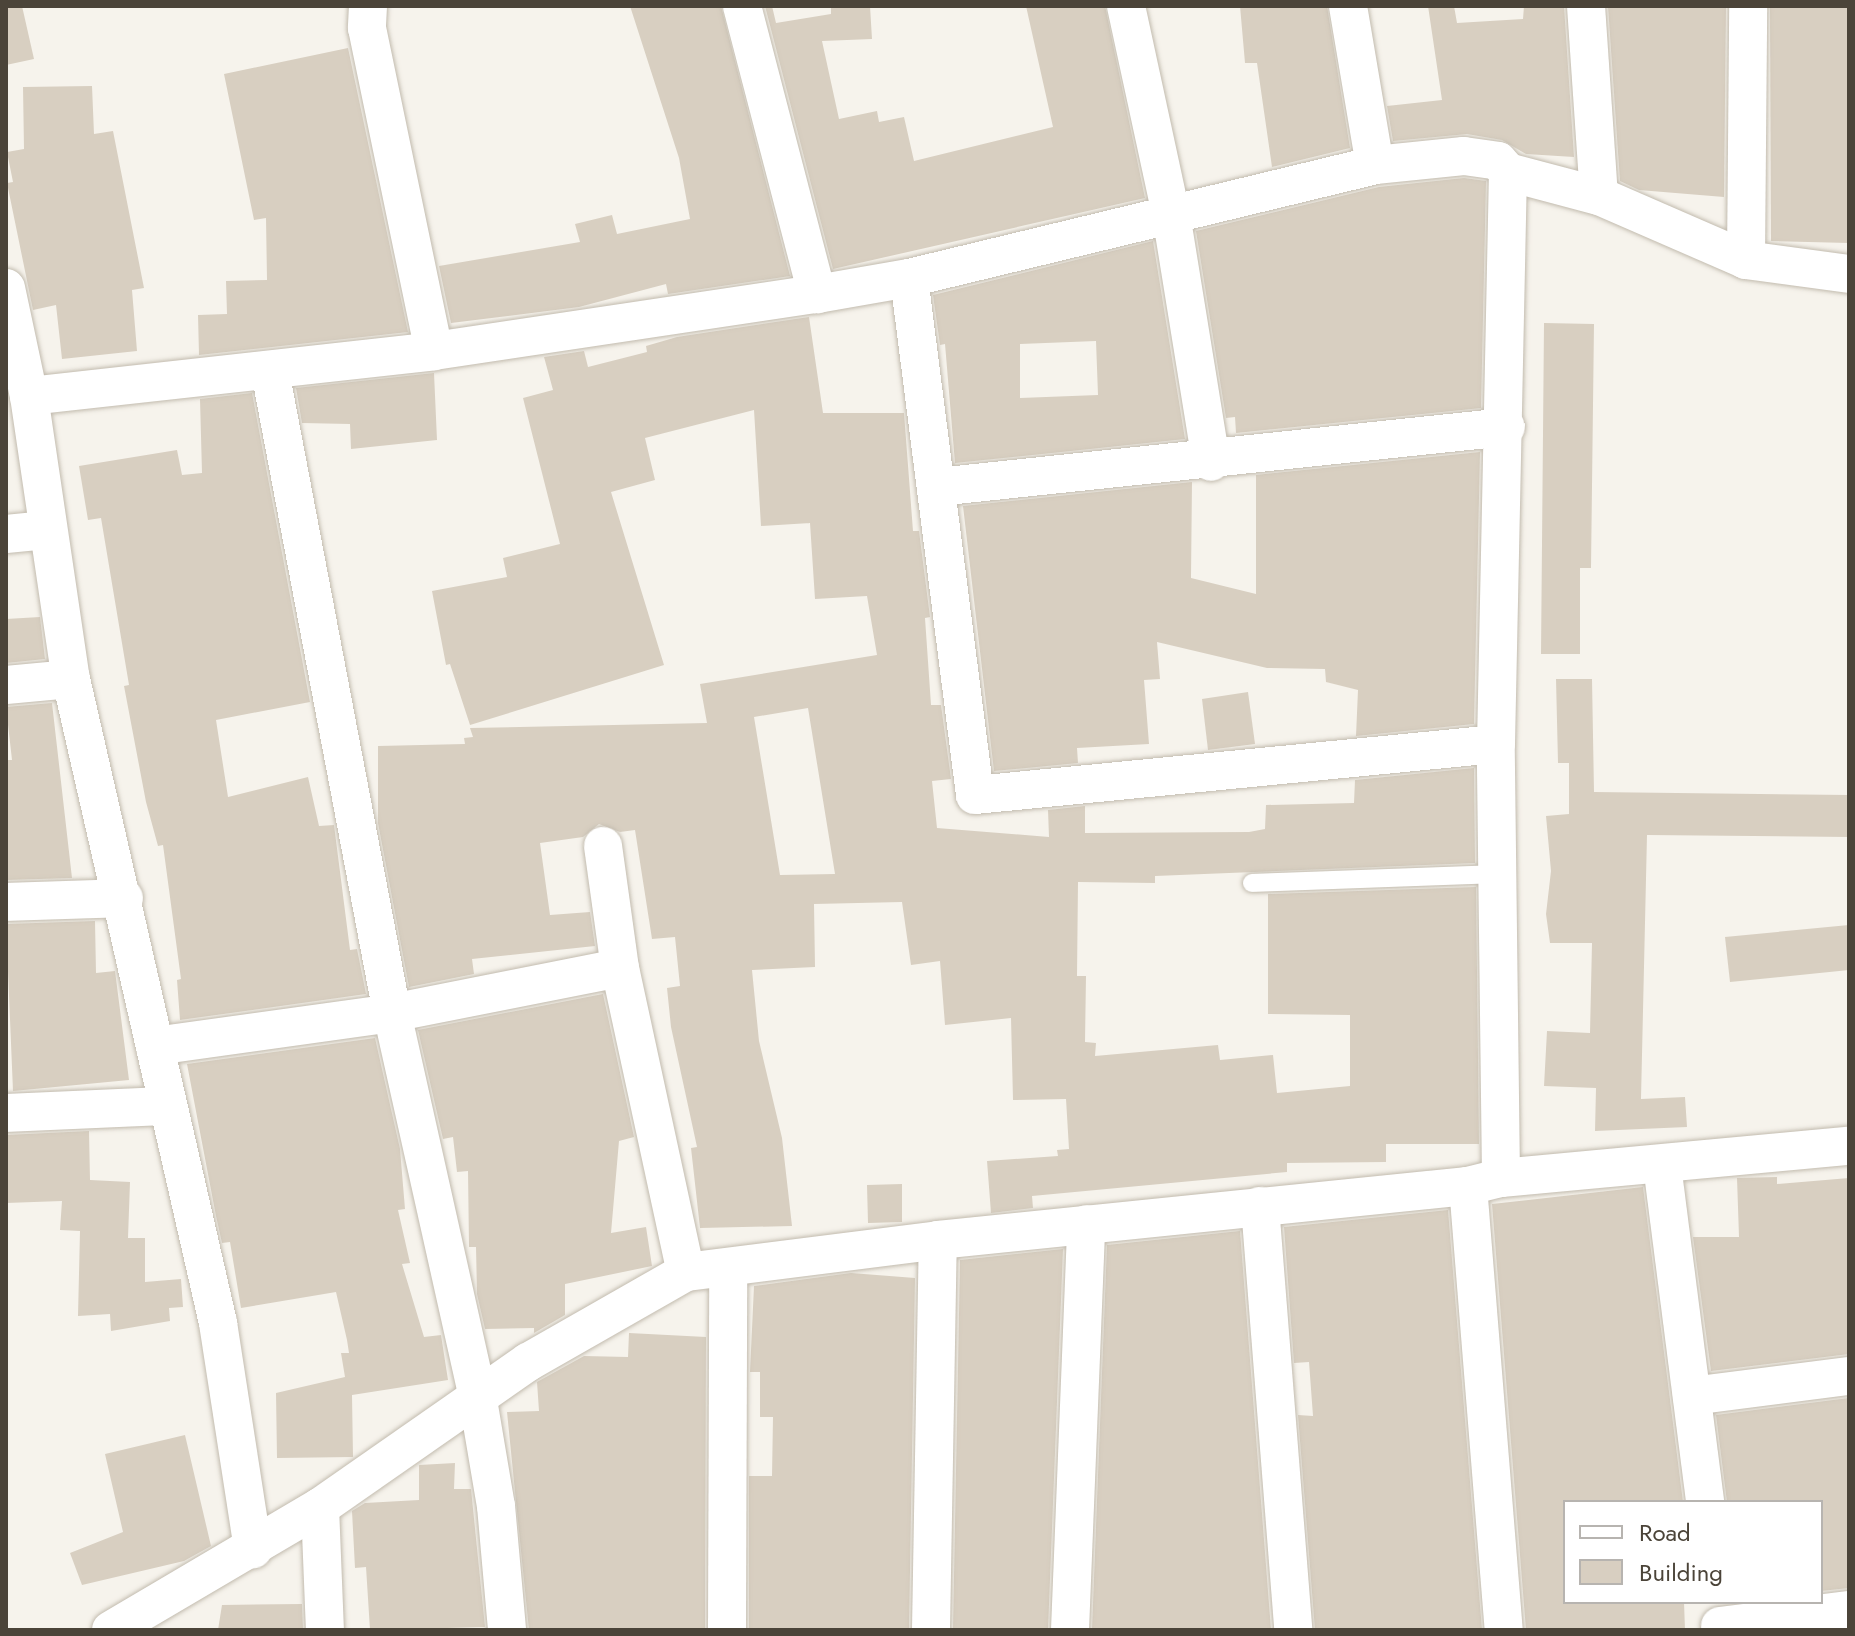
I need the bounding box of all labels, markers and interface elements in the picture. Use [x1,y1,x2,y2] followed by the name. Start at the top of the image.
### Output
[1563,1500,1823,1604] legend
[1639,1515,1691,1550] text: Road
[1639,1555,1723,1590] text: Building

